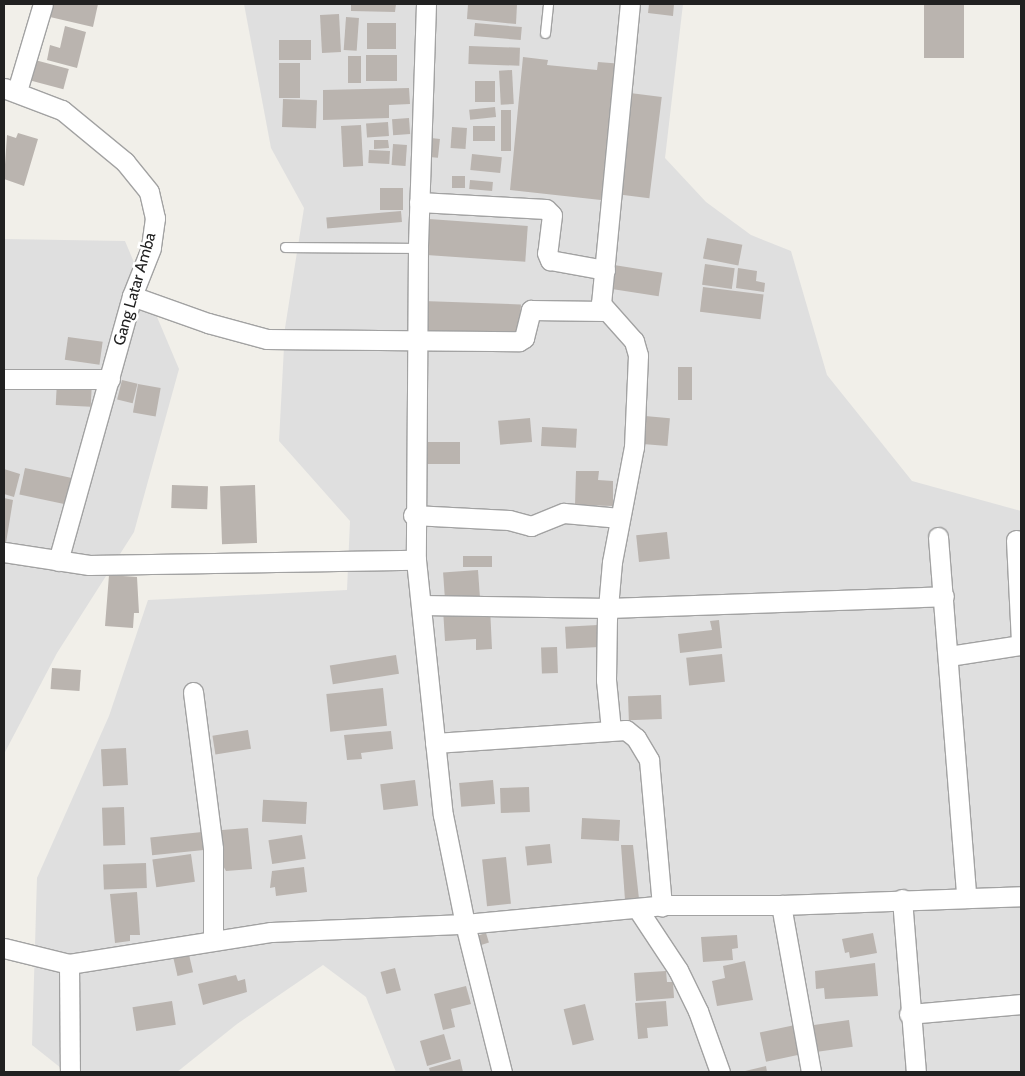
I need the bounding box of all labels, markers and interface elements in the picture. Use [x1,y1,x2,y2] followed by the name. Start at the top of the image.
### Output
[110,230,160,348] street label: Gang Latar Amba

